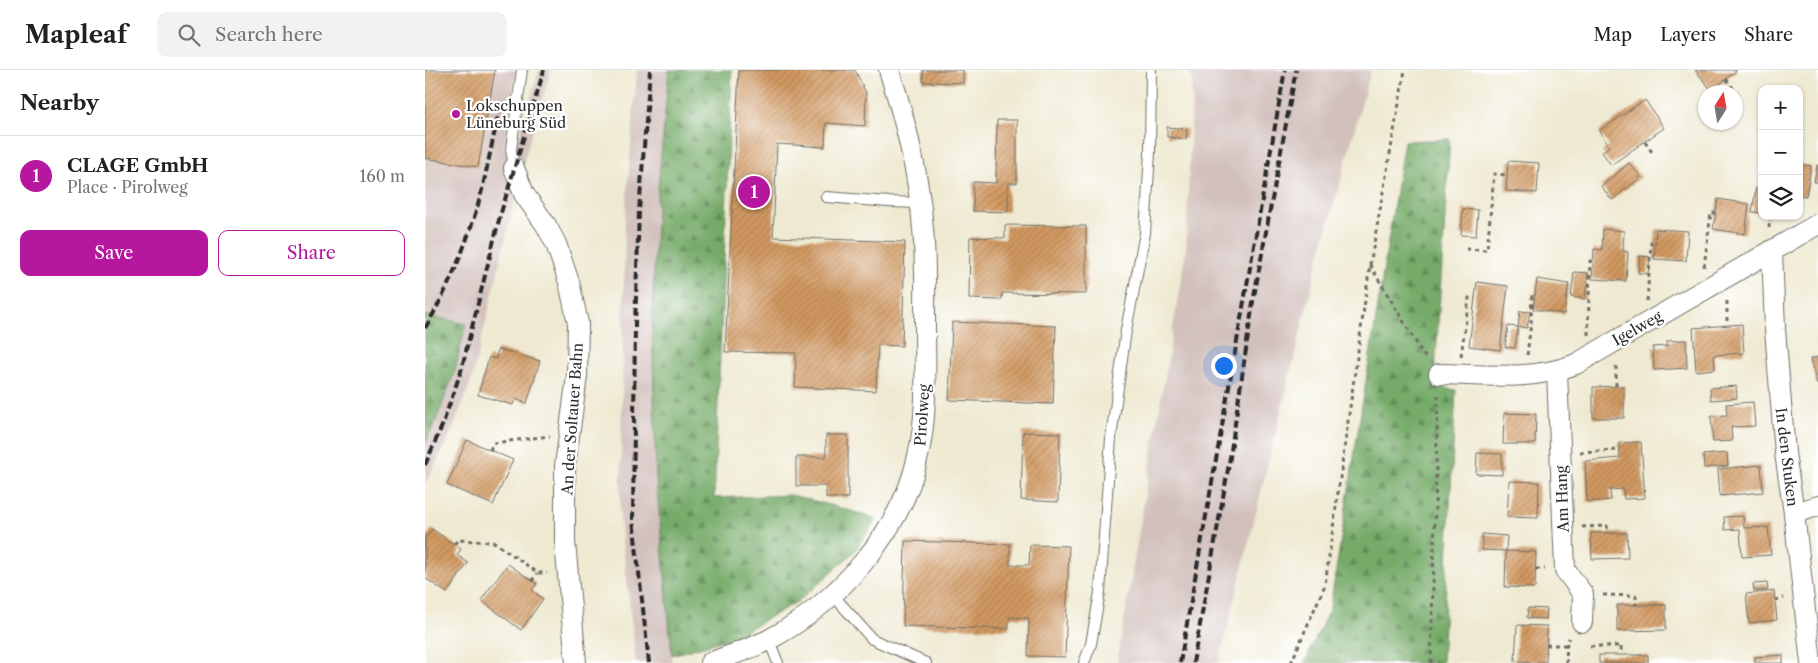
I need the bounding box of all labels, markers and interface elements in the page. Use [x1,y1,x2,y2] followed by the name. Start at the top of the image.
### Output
[157,12,507,57] search box
[25,20,127,49] text: Mapleaf
[175,21,203,49] icon: search
[215,23,323,46] text: Search here
[1594,24,1632,46] text: Map
[1660,24,1716,46] text: Layers
[1744,24,1793,46] text: Share
[1698,85,1743,130] north arrow
[1758,85,1803,220] map controls
[1758,85,1803,130] button: +
[20,90,99,115] text: Nearby
[466,96,566,132] place label: Lokschuppen Lüneburg Süd
[450,108,462,120] marker: Lokschuppen Lüneburg Süd
[1758,130,1803,175] button: −
[67,154,208,177] text: CLAGE GmbH
[32,166,40,186] text: 1
[360,166,405,186] text: 160 m
[738,173,770,211] pin: 1
[1758,175,1803,220] button: layers
[67,177,188,197] text: Place · Pirolweg
[20,230,208,276] button: Save
[218,230,405,276] button: Share
[1609,306,1665,350] street label: Igelweg
[557,342,587,497] street label: An der Soltauer Bahn
[1211,353,1237,379] your location
[910,383,934,447] street label: Pirolweg
[1772,407,1803,508] street label: In den Stuken
[1551,465,1573,534] street label: Am Hang

